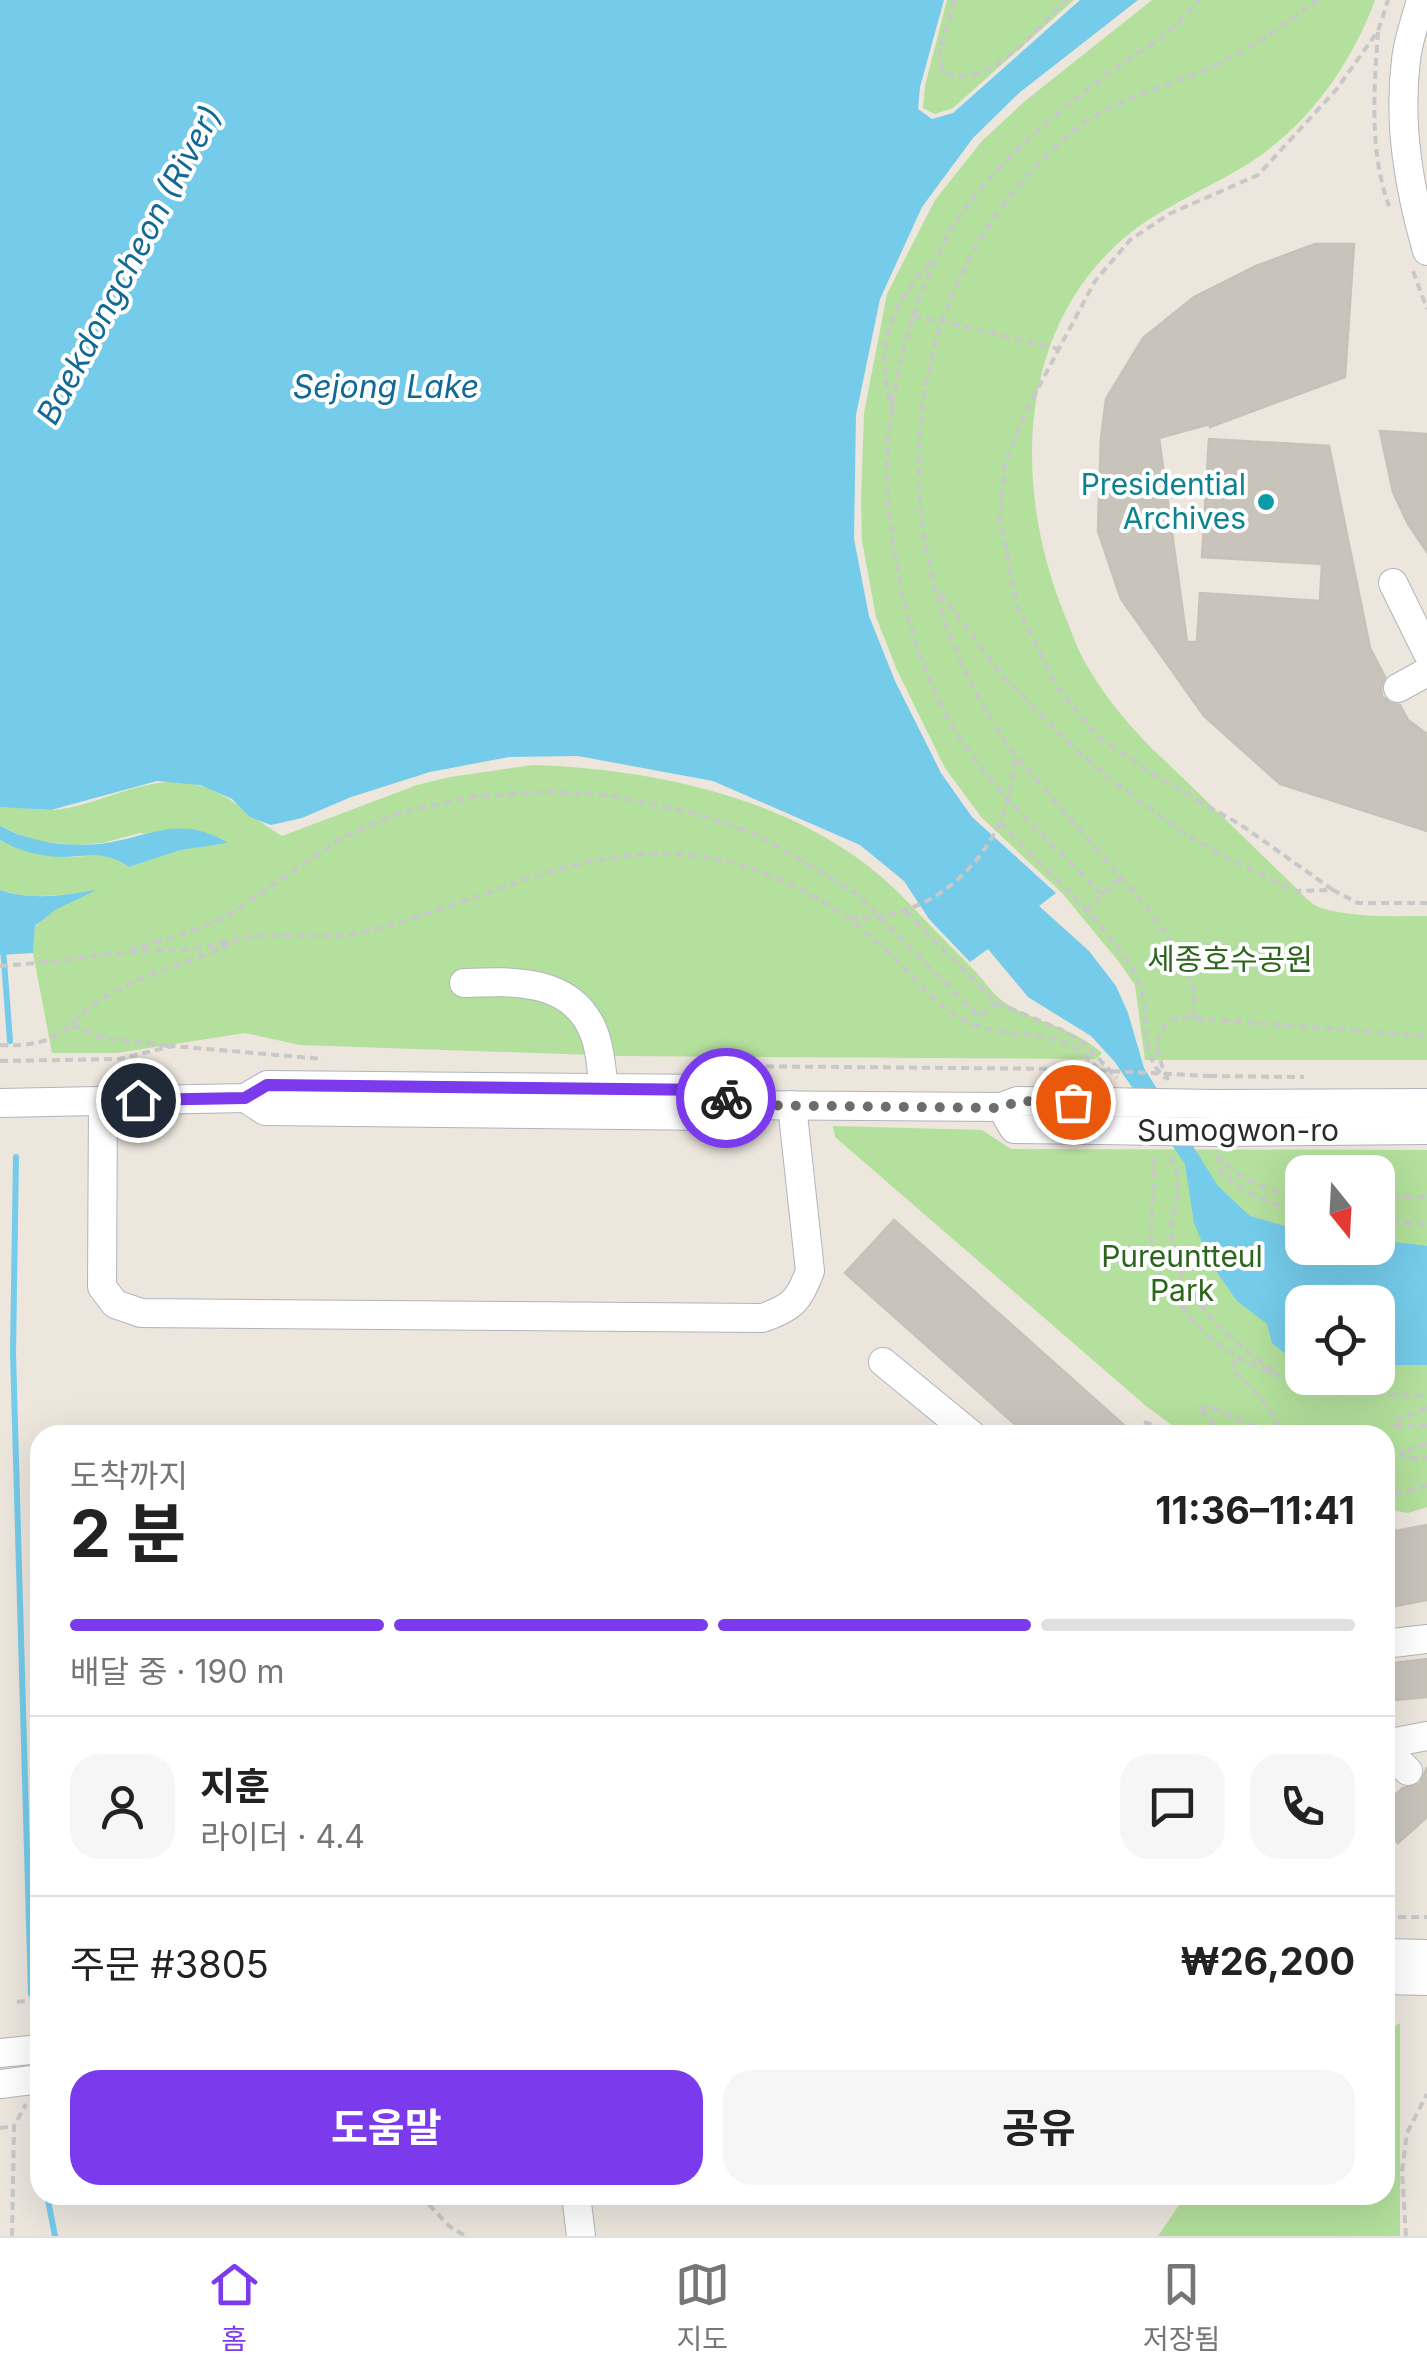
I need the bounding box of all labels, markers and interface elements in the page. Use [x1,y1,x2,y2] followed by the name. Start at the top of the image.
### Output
[28,99,229,431] water label: Baekdongcheon (River)
[293,367,479,406] water label: Sejong Lake
[1081,466,1246,536] place label: Presidential Archives
[1255,491,1277,513] marker: Presidential Archives
[1147,941,1313,977] park label: 세종호수공원
[676,1048,776,1148] courier
[96,1058,181,1143] pin
[1031,1060,1116,1145] pin
[699,1071,754,1126] icon: bike
[111,1073,166,1128] icon: home
[1046,1075,1101,1130] icon: bag
[1137,1112,1339,1148] street label: Sumogwon-ro
[1285,1155,1395,1265] north arrow
[1285,1155,1395,1395] map controls
[1101,1238,1263,1308] park label: Pureuntteul Park
[1285,1285,1395,1395] button: locate
[70,1456,188,1495] text: 도착까지
[1155,1487,1355,1533] text: 11:36–11:41
[70,1494,186,1573] text: 2 분
[70,1652,285,1691] text: 배달 중 · 190 m
[70,1754,175,1859] button: person
[1120,1754,1225,1859] button: chat
[1250,1754,1355,1859] button: phone
[200,1763,270,1809] text: 지훈
[200,1817,365,1856] text: 라이더 · 4.4
[1180,1938,1355,1984] text: ₩26,200
[70,1941,269,1987] text: 주문 #3805
[70,2070,703,2185] button: 도움말
[723,2070,1355,2185] button: 공유
[207,2257,262,2357] tab: 홈
[675,2257,730,2357] tab: 지도
[1143,2257,1220,2357] tab: 저장됨

